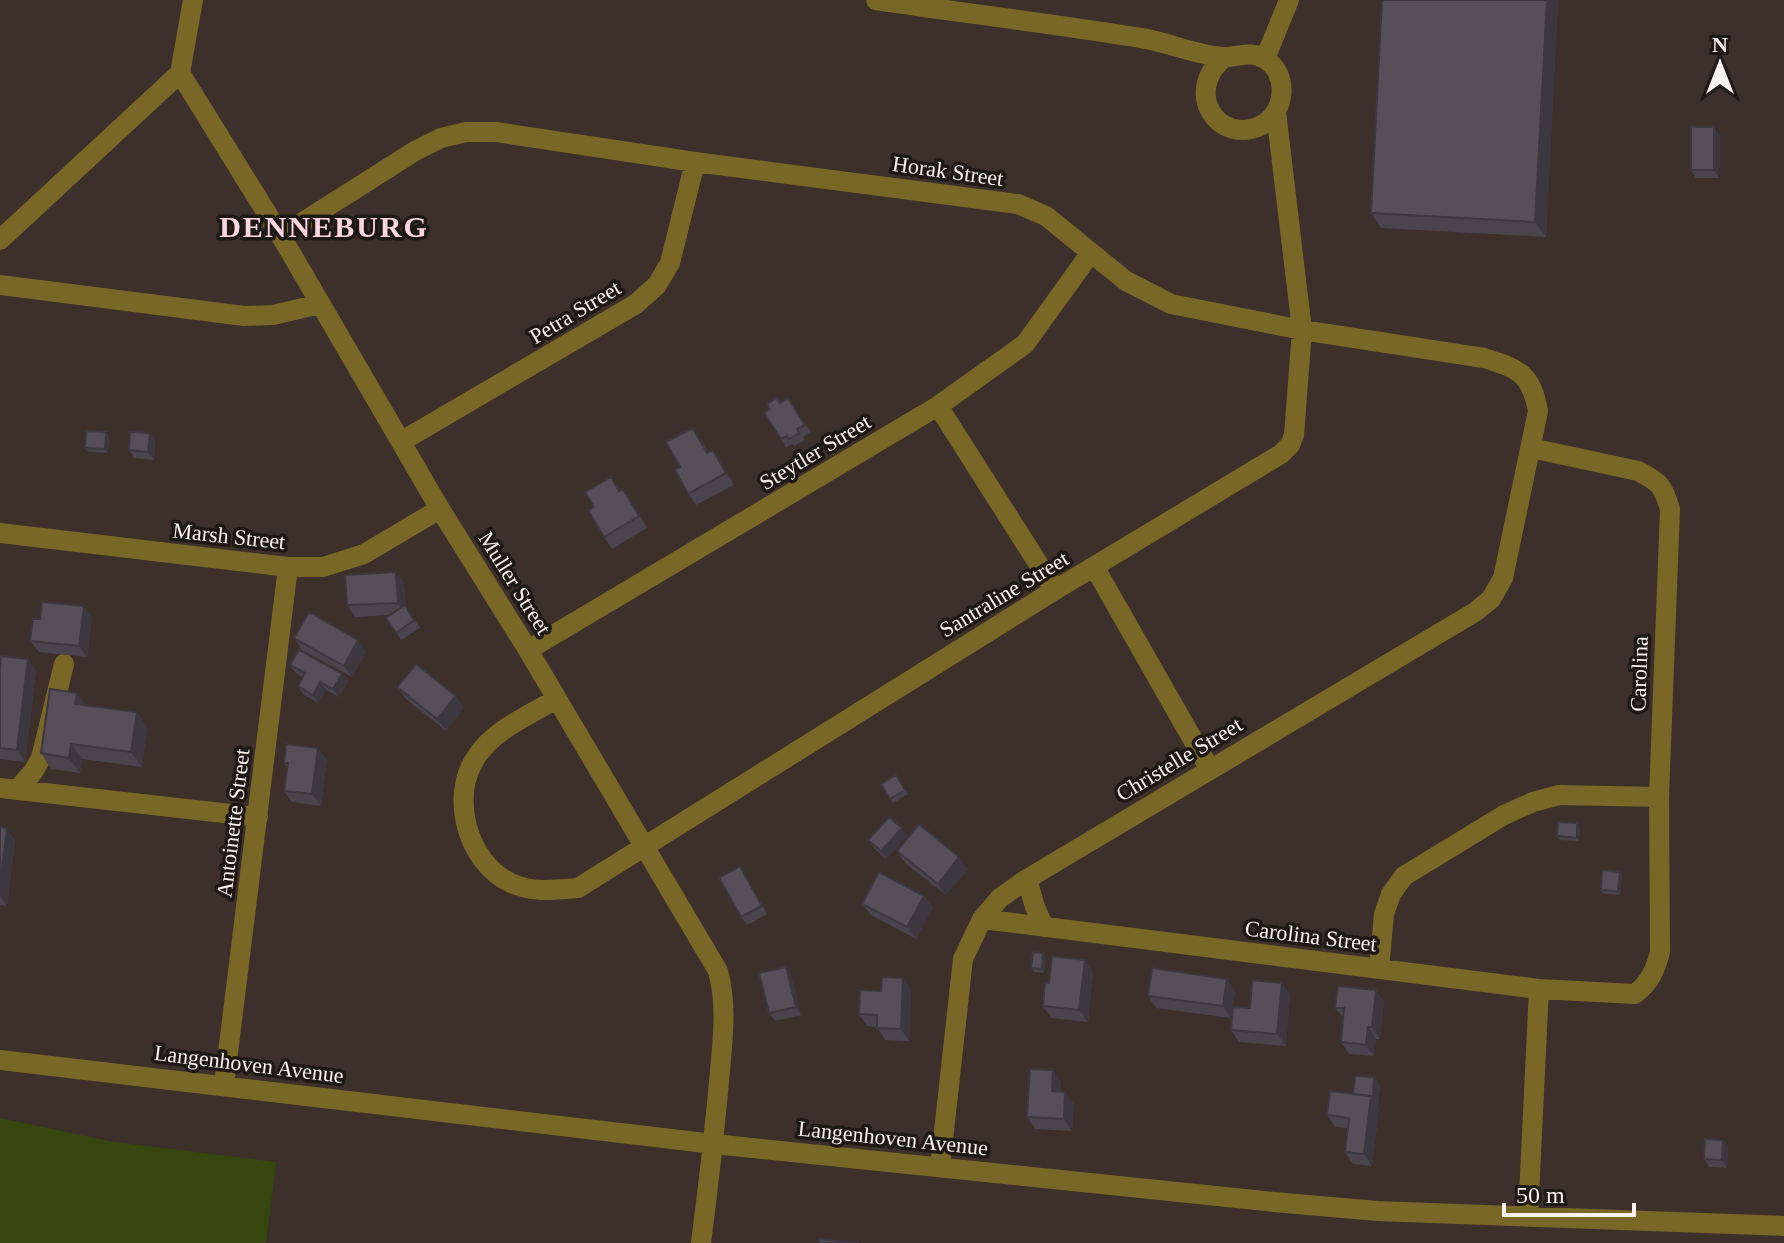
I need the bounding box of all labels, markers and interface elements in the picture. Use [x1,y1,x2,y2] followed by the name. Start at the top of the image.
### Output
[1680,24,1760,104] north arrow
[1712,32,1728,57] text: N
[891,151,1005,191] street label: Horak Street
[219,210,429,243] district label: DENNEBURG
[525,275,625,349] street label: Petra Street
[755,409,875,495] street label: Steytler Street
[171,518,287,554] street label: Marsh Street
[473,527,557,639] street label: Muller Street
[935,546,1073,642] street label: Santraline Street
[1625,635,1653,712] street label: Carolina
[1112,712,1246,806] street label: Christelle Street
[211,747,255,899] street label: Antoinette Street
[1244,916,1378,956] street label: Carolina Street
[153,1040,345,1088] street label: Langenhoven Avenue
[797,1116,989,1160] street label: Langenhoven Avenue
[1504,1167,1634,1217] scale bar
[1516,1182,1565,1208] text: 50 m

